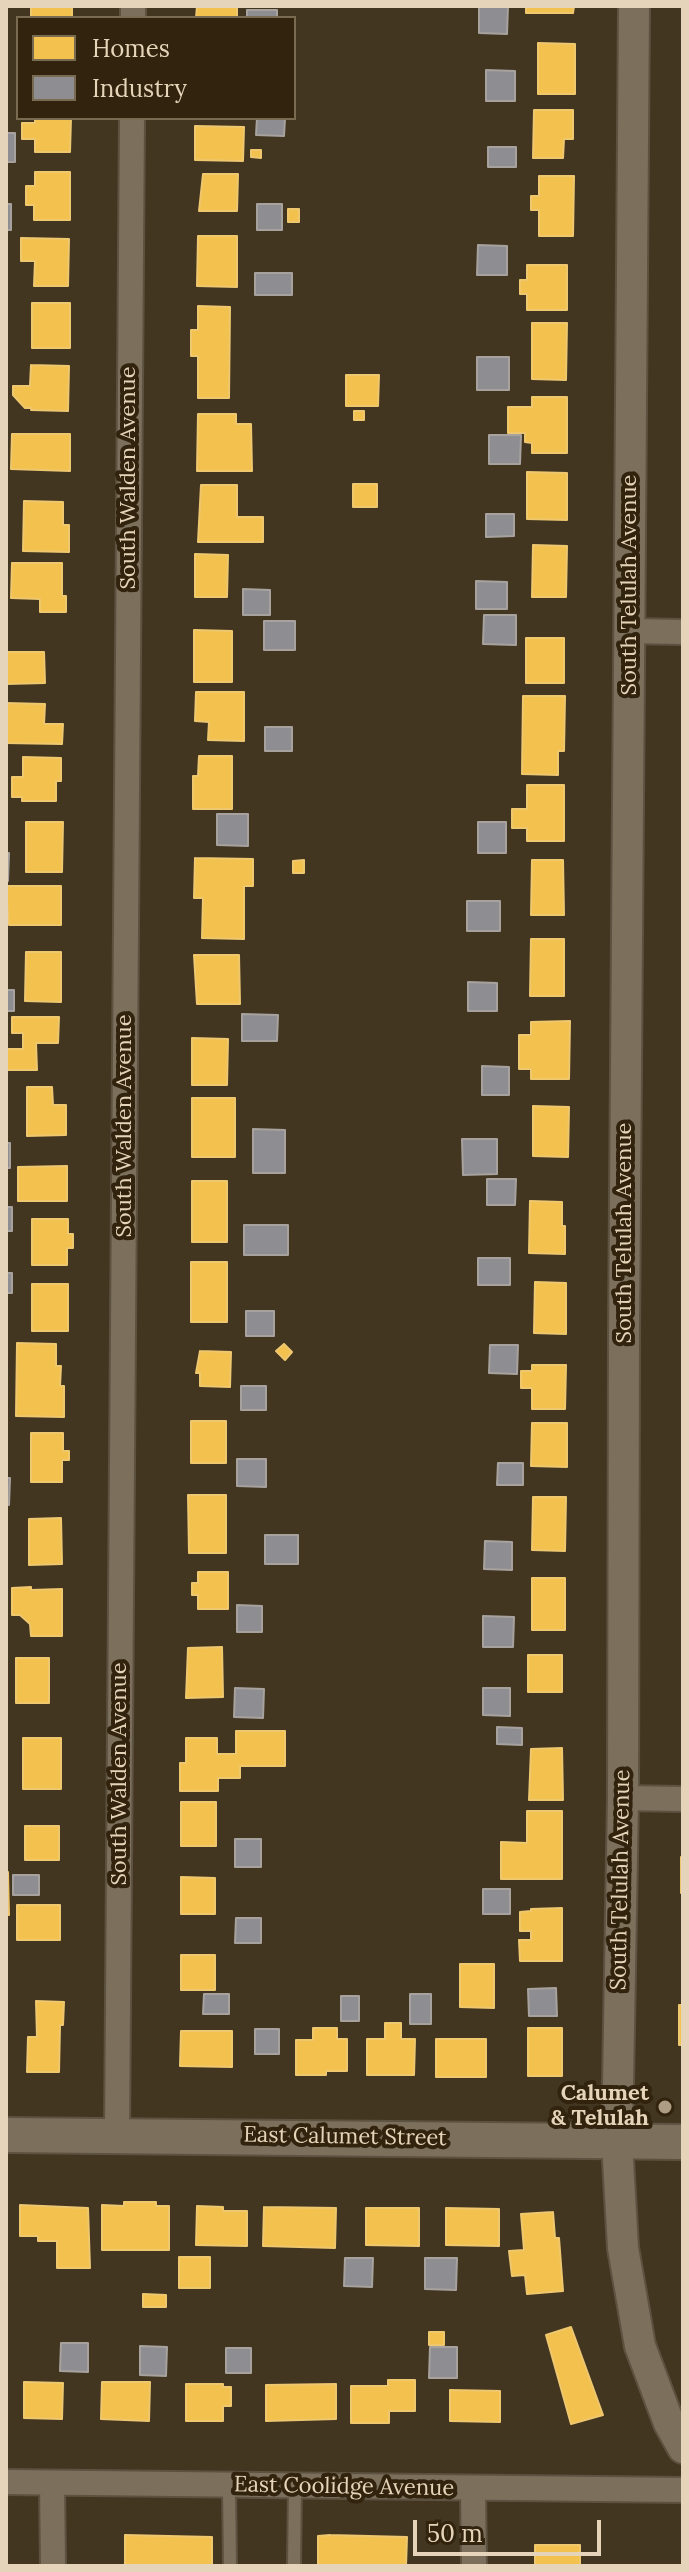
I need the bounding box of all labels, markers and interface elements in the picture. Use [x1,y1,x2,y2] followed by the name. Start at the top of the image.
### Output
[16,16,296,120] legend
[92,33,170,64] text: Homes
[92,73,187,104] text: Industry
[116,366,142,590] street label: South Walden Avenue
[617,475,643,695] street label: South Telulah Avenue
[112,1014,138,1238] street label: South Walden Avenue
[612,1123,638,1343] street label: South Telulah Avenue
[107,1662,133,1886] street label: South Walden Avenue
[606,1769,636,1991] street label: South Telulah Avenue
[551,2081,649,2132] place label: Calumet & Telulah
[656,2098,674,2116] marker: Calumet & Telulah
[243,2122,447,2152] street label: East Calumet Street
[234,2472,454,2502] street label: East Coolidge Avenue
[417,2504,605,2554] scale bar
[427,2518,483,2549] text: 50 m

